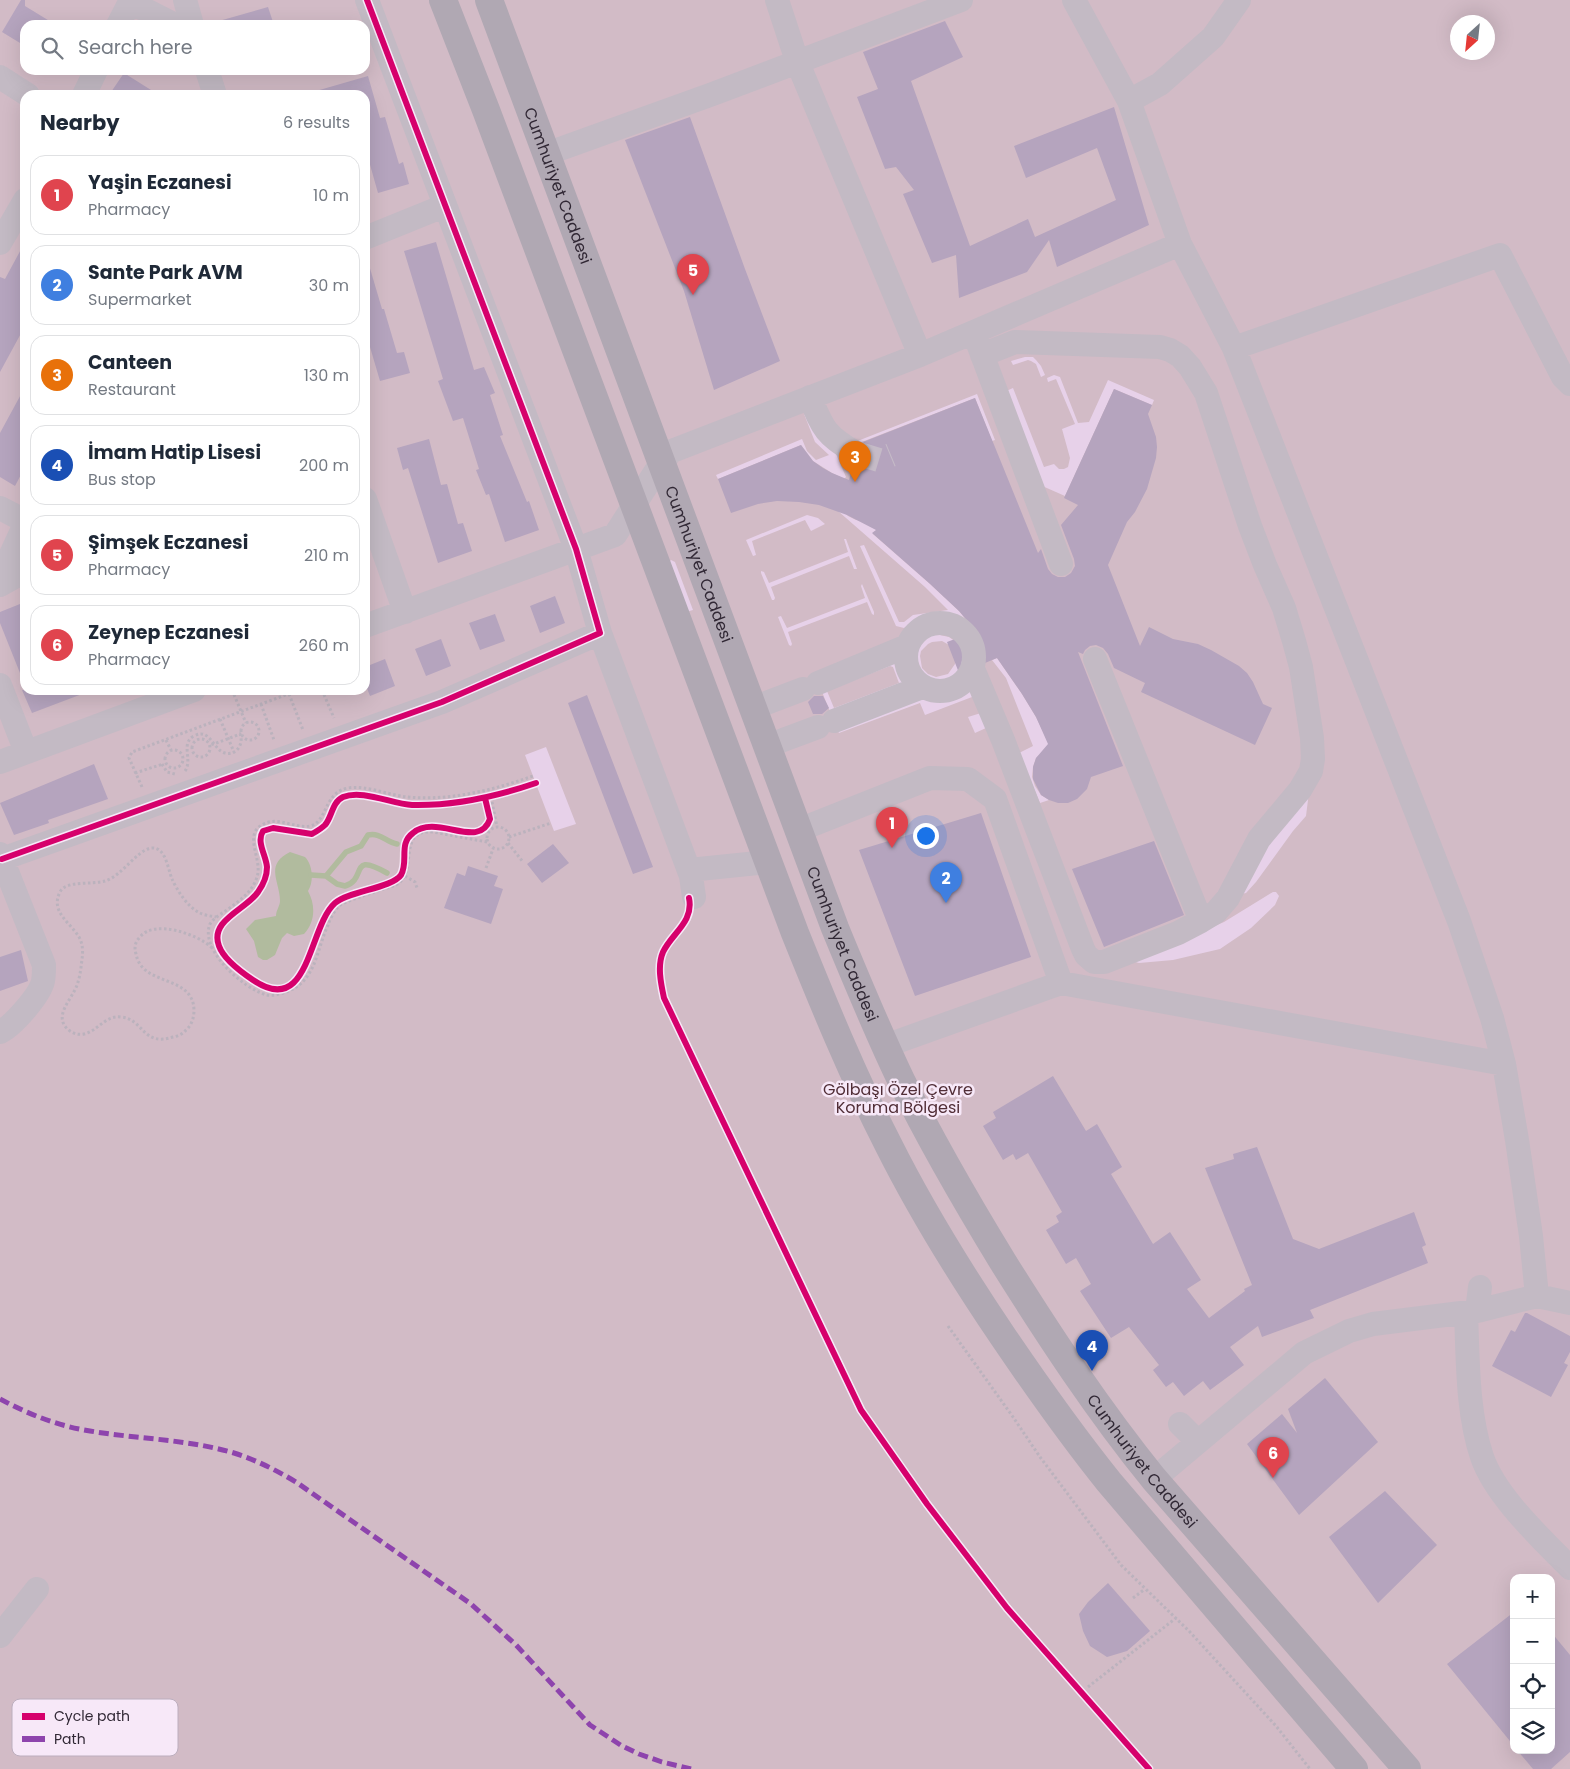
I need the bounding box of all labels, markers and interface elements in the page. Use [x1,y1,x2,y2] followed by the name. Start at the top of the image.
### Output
[1450,15,1495,60] north arrow
[20,20,370,75] search box
[38,34,66,62] icon: search
[78,34,192,61] text: Search here
[518,104,597,267] street label: Cumhuriyet Caddesi
[40,108,120,137] text: Nearby
[283,111,350,134] text: 6 results
[88,169,232,196] text: Yaşin Eczanesi
[54,184,60,207] text: 1
[313,184,349,207] text: 10 m
[88,198,170,221] text: Pharmacy
[677,254,709,295] pin: 5
[88,259,243,286] text: Sante Park AVM
[52,274,62,297] text: 2
[309,274,349,297] text: 30 m
[88,288,192,311] text: Supermarket
[88,349,172,376] text: Canteen
[52,364,62,387] text: 3
[304,364,349,387] text: 130 m
[88,378,176,401] text: Restaurant
[88,439,261,466] text: İmam Hatip Lisesi
[839,441,871,482] pin: 3
[52,454,62,477] text: 4
[299,454,349,477] text: 200 m
[88,468,156,491] text: Bus stop
[659,483,739,646] street label: Cumhuriyet Caddesi
[88,529,248,556] text: Şimşek Eczanesi
[52,544,62,567] text: 5
[304,544,349,567] text: 210 m
[88,558,170,581] text: Pharmacy
[88,619,249,646] text: Zeynep Eczanesi
[52,634,62,657] text: 6
[299,634,349,657] text: 260 m
[88,648,170,671] text: Pharmacy
[876,807,908,848] pin: 1
[913,823,939,849] your location
[930,862,962,903] pin: 2
[801,863,884,1025] street label: Cumhuriyet Caddesi
[823,1078,973,1119] park label: Gölbaşı Özel Çevre Koruma Bölgesi
[1076,1330,1108,1371] pin: 4
[1081,1389,1203,1533] street label: Cumhuriyet Caddesi
[1257,1437,1289,1478] pin: 6
[1510,1574,1555,1754] map controls
[1510,1574,1555,1619] button: +
[1510,1619,1555,1664] button: −
[1510,1664,1555,1709] button: locate
[12,1699,178,1756] legend
[54,1706,130,1726] text: Cycle path
[1510,1709,1555,1754] button: layers
[54,1729,86,1749] text: Path

